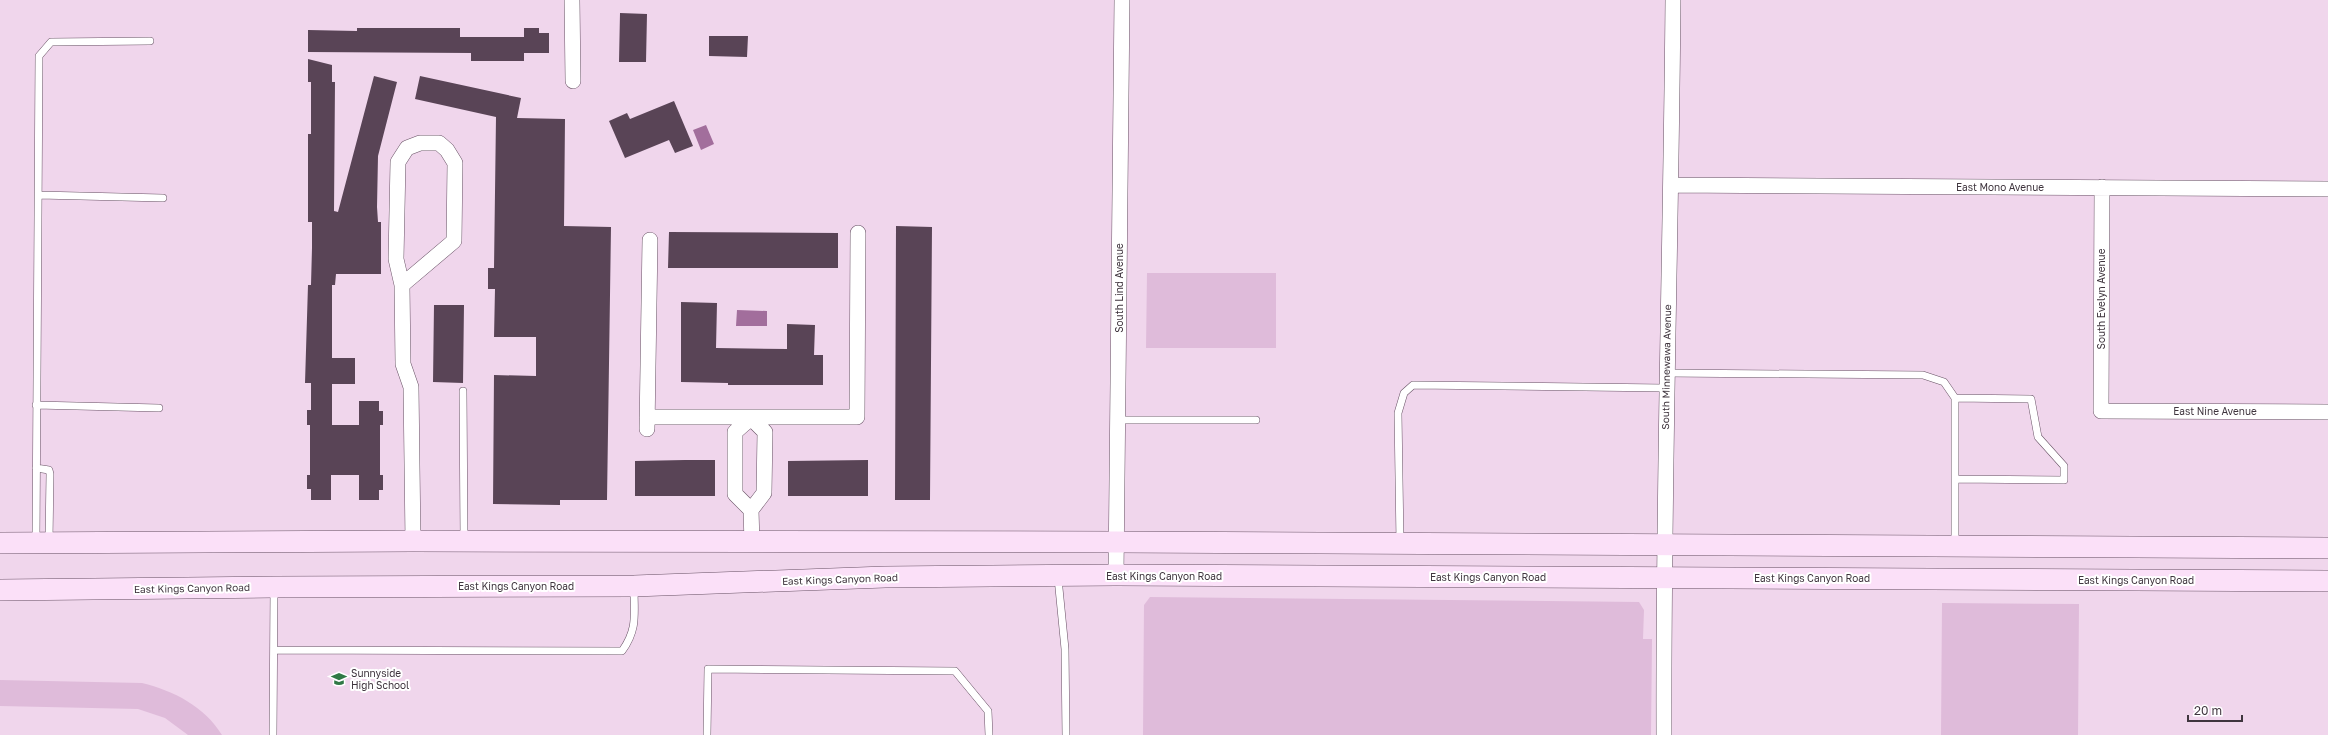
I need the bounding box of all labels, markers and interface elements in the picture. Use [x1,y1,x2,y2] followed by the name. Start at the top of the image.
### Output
[1956,181,2044,193] street label: East Mono Avenue
[1113,243,1125,333] street label: South Lind Avenue
[2095,248,2107,349] street label: South Evelyn Avenue
[1659,304,1673,430] street label: South Minnewawa Avenue
[2173,405,2257,417] street label: East Nine Avenue
[1106,570,1222,582] street label: East Kings Canyon Road
[782,571,898,587] street label: East Kings Canyon Road
[1430,571,1546,583] street label: East Kings Canyon Road
[1754,572,1870,584] street label: East Kings Canyon Road
[2078,574,2194,586] street label: East Kings Canyon Road
[458,580,574,592] street label: East Kings Canyon Road
[134,581,250,595] street label: East Kings Canyon Road
[351,667,409,691] place label: Sunnyside High School
[330,670,348,688] school or university icon: Sunnyside High School
[2188,697,2242,723] scale bar
[2194,703,2222,718] text: 20 m

